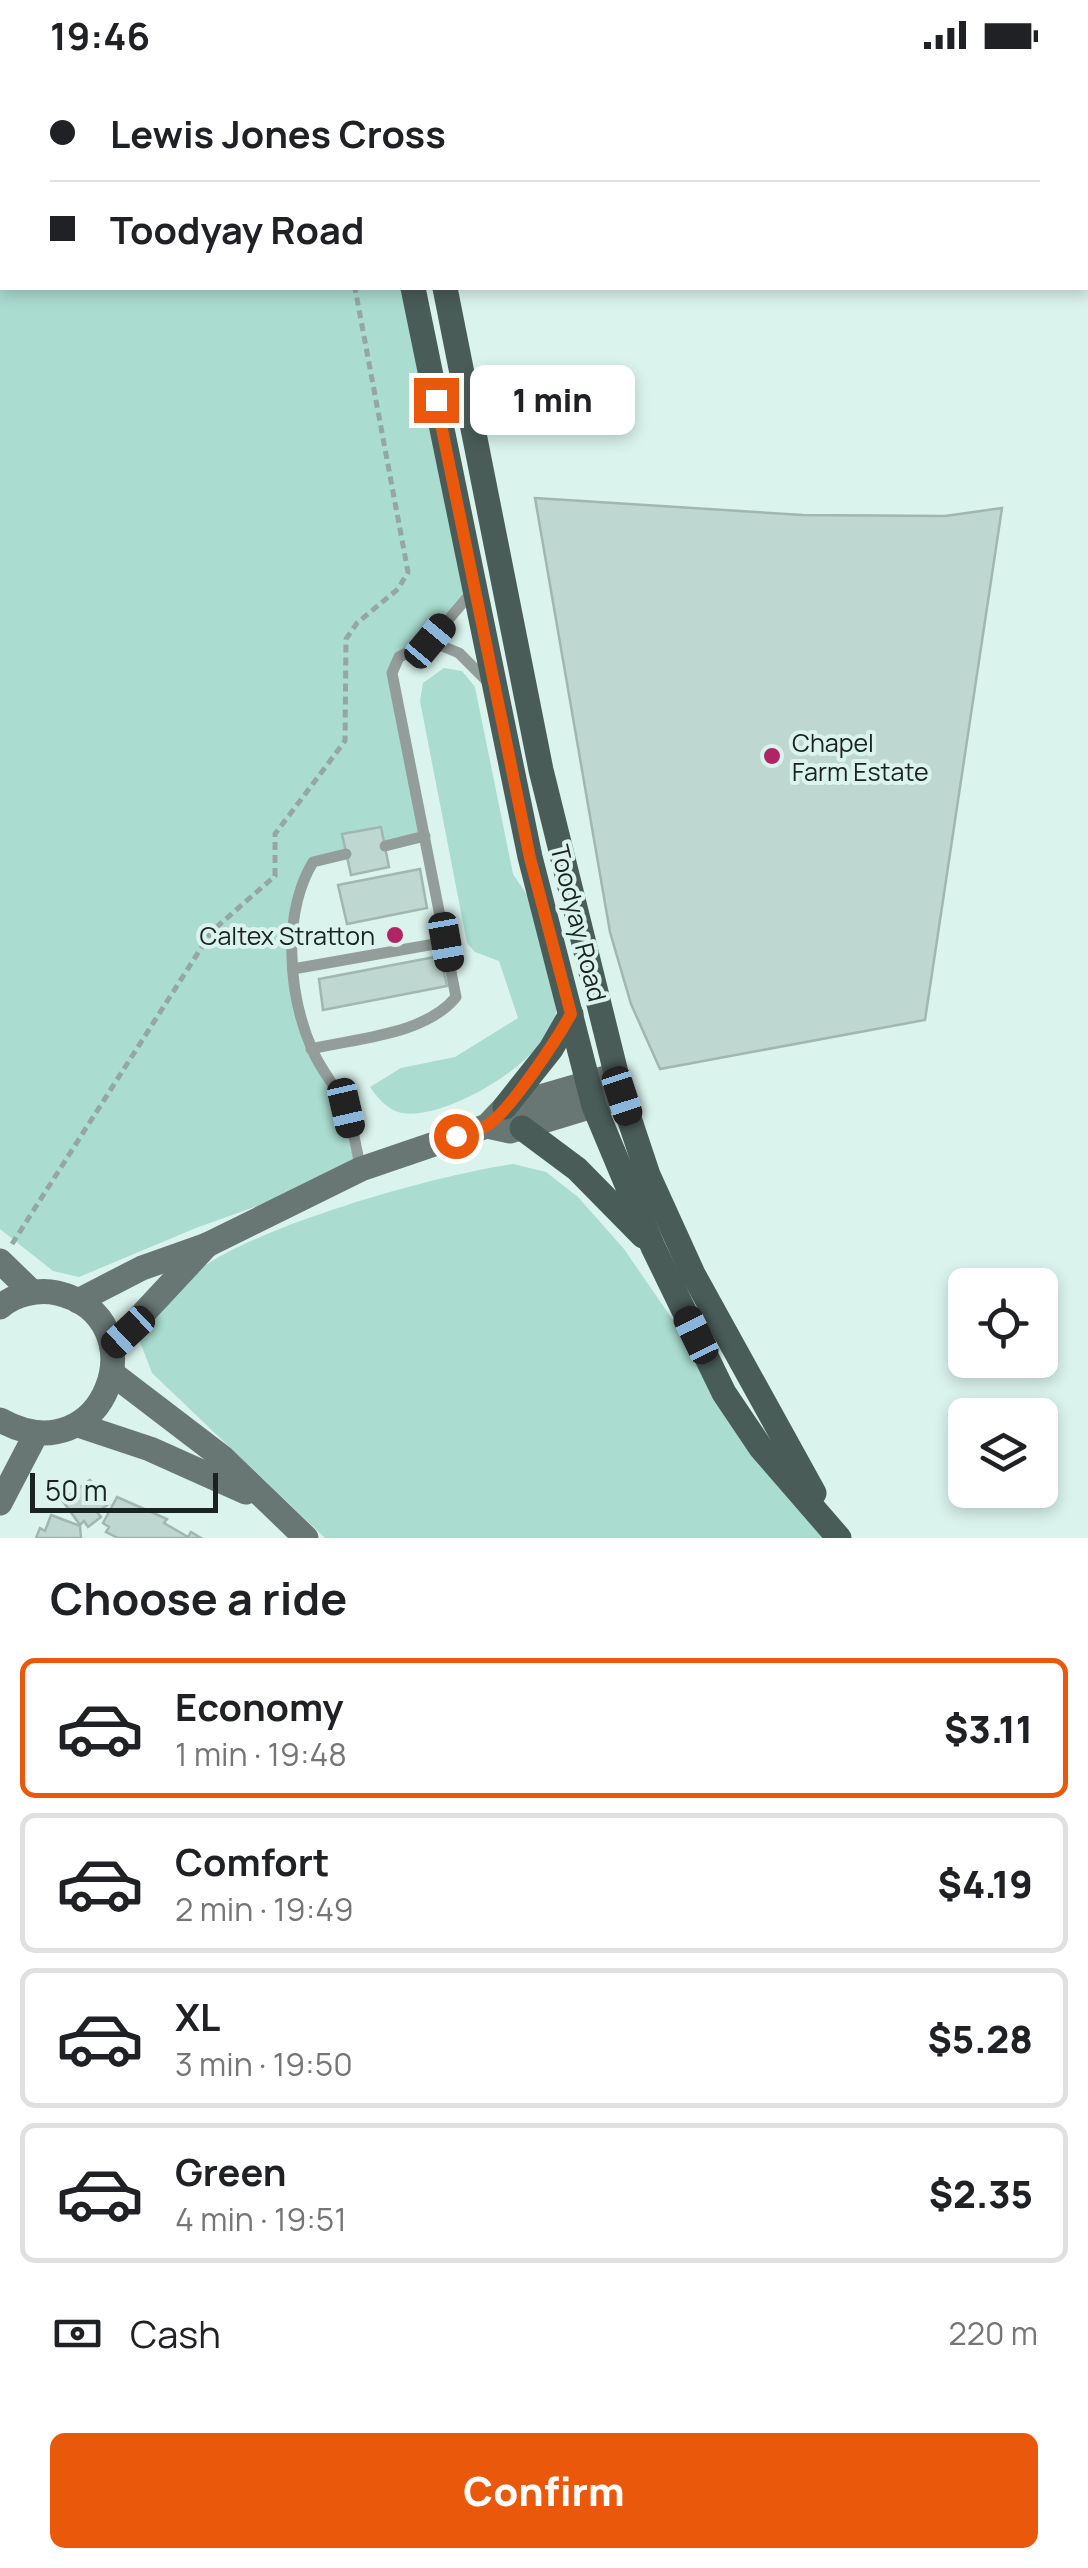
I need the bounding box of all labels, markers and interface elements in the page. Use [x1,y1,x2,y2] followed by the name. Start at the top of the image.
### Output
[50,9,150,61] text: 19:46
[110,107,446,159] text: Lewis Jones Cross
[110,203,364,255] text: Toodyay Road
[471,365,636,435] callout: 1 min
[414,378,459,423] route end
[512,378,593,422] text: 1 min
[399,608,461,674] car
[792,725,929,789] place label: Chapel Farm Estate
[761,745,783,767] marker: Chapel Farm Estate
[543,841,615,1005] street label: Toodyay Road
[426,910,466,974] car
[200,918,375,953] place label: Caltex Stratton
[384,924,406,946] marker: Caltex Stratton
[598,1063,646,1129] car
[325,1075,367,1141] car
[434,1114,479,1159] route start
[948,1268,1058,1508] map controls
[948,1268,1058,1378] button: locate
[96,1301,160,1363] car
[669,1301,723,1369] car
[948,1398,1058,1508] button: layers
[30,1468,218,1512] scale bar
[45,1471,108,1509] text: 50 m
[50,1567,347,1629] text: Choose a ride
[175,1680,344,1732] text: Economy
[55,1683,145,1773] icon: car
[944,1702,1033,1754] text: $3.11
[175,1732,347,1776] text: 1 min · 19:48
[175,1835,329,1887] text: Comfort
[55,1838,145,1928] icon: car
[938,1857,1033,1909] text: $4.19
[175,1887,354,1931] text: 2 min · 19:49
[175,1990,220,2042] text: XL
[55,1993,145,2083] icon: car
[927,2012,1033,2064] text: $5.28
[175,2042,353,2086] text: 3 min · 19:50
[175,2145,287,2197] text: Green
[55,2148,145,2238] icon: car
[929,2167,1033,2219] text: $2.35
[175,2197,347,2241] text: 4 min · 19:51
[50,2306,105,2361] icon: cash
[130,2307,221,2359] text: Cash
[948,2311,1038,2355] text: 220 m
[50,2433,1038,2548] button: Confirm

